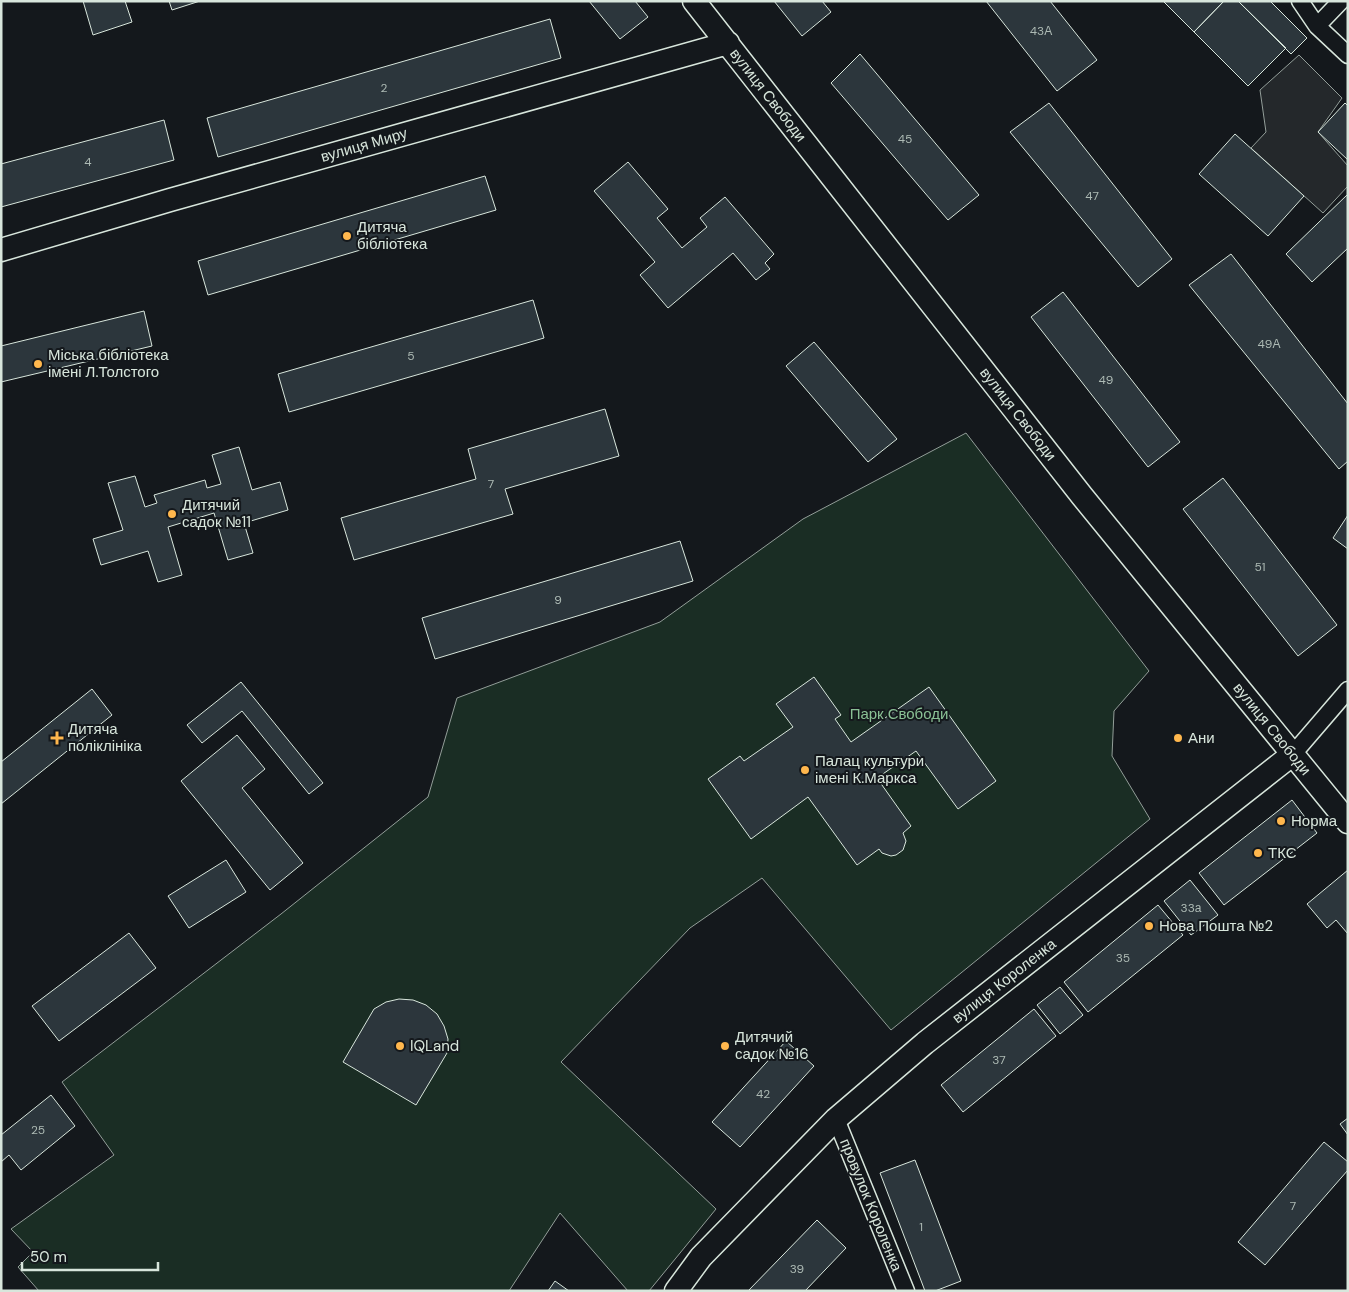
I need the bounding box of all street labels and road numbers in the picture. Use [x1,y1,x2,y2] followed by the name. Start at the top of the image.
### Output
[725,44,811,146] street label: вулиця Свободи
[318,123,410,167] street label: вулиця Миру
[975,363,1061,465] street label: вулиця Свободи
[1229,679,1315,779] street label: вулиця Свободи
[948,934,1061,1028] street label: вулиця Короленка
[835,1136,907,1275] street label: провулок Короленка

